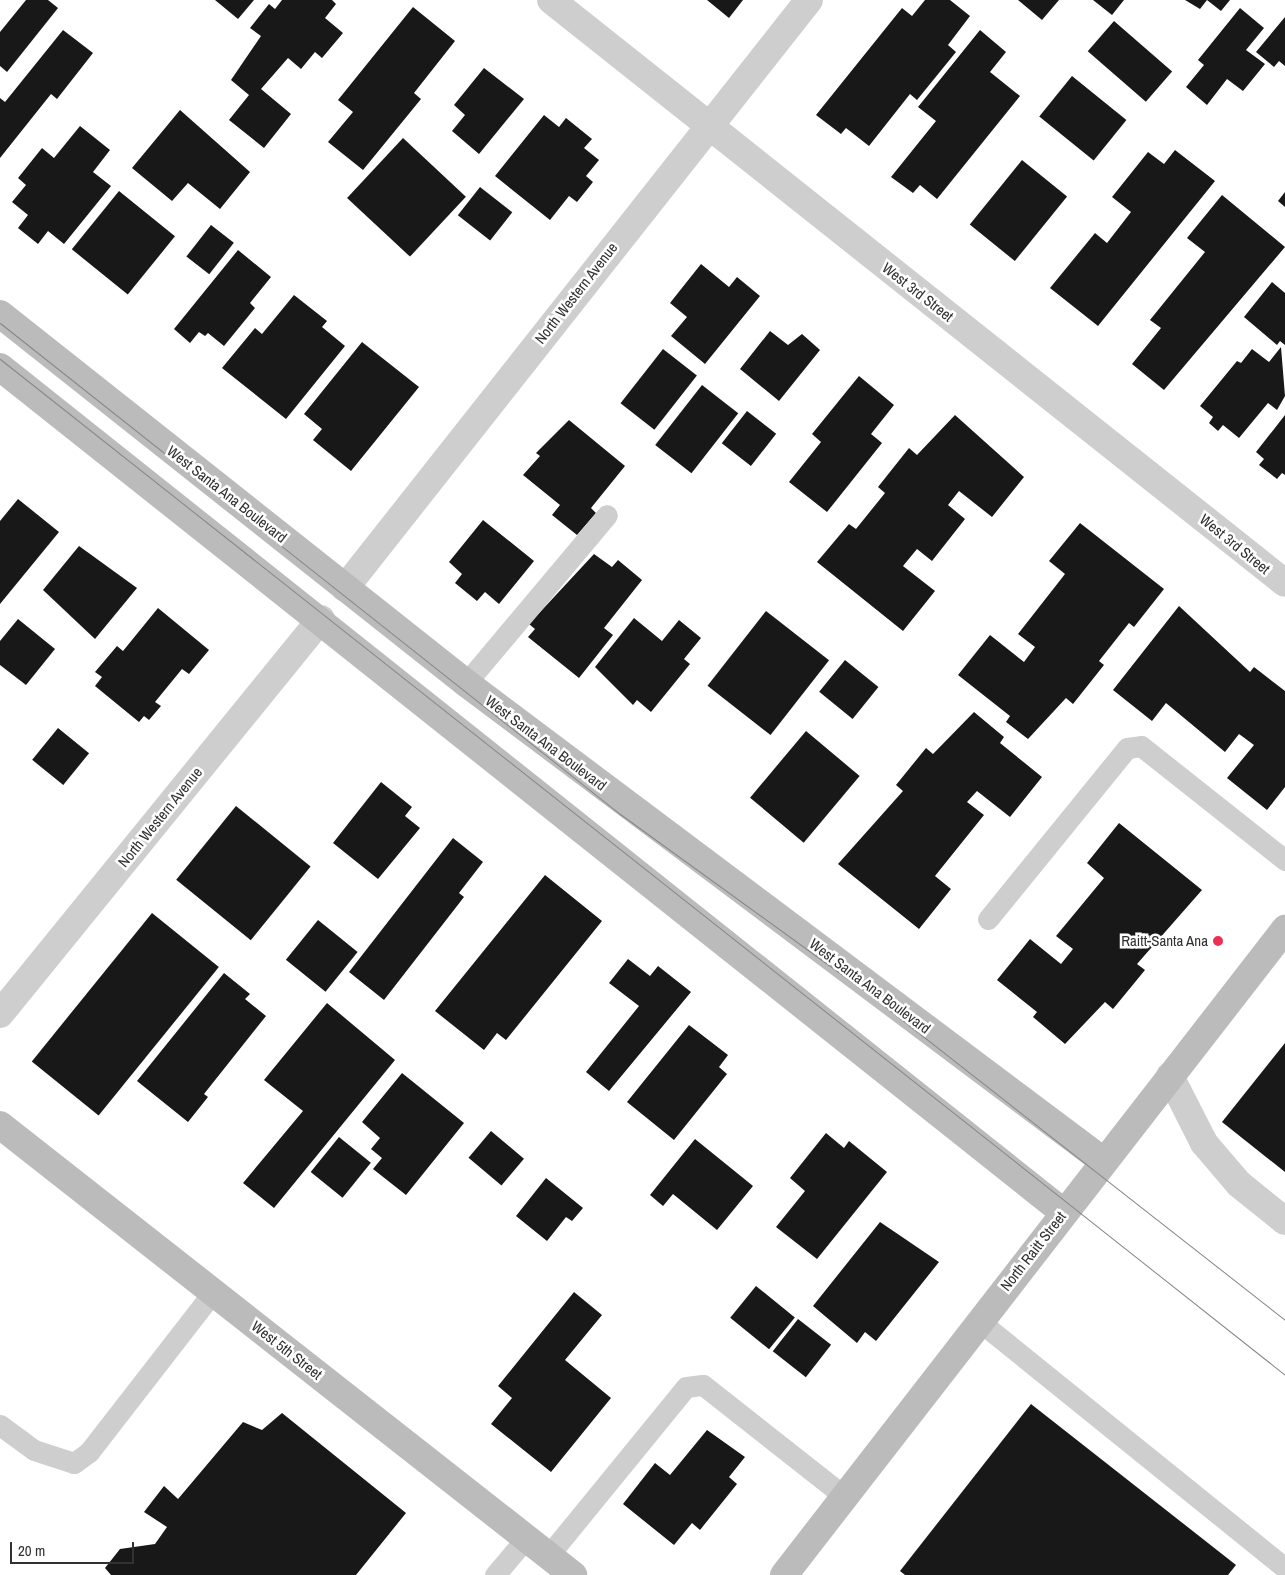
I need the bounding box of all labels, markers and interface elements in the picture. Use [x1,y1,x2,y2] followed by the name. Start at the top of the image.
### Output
[531,239,621,347] street label: North Western Avenue
[879,259,957,325] street label: West 3rd Street
[163,442,291,546] street label: West Santa Ana Boulevard
[1196,510,1274,578] street label: West 3rd Street
[482,691,610,795] street label: West Santa Ana Boulevard
[114,763,206,871] street label: North Western Avenue
[1120,932,1208,950] place label: Raitt-Santa Ana
[806,934,934,1038] street label: West Santa Ana Boulevard
[1212,935,1224,947] marker: Raitt-Santa Ana
[996,1208,1070,1294] street label: North Raitt Street
[248,1317,326,1383] street label: West 5th Street
[12,1532,136,1564] scale bar
[18,1540,45,1561] text: 20 m

